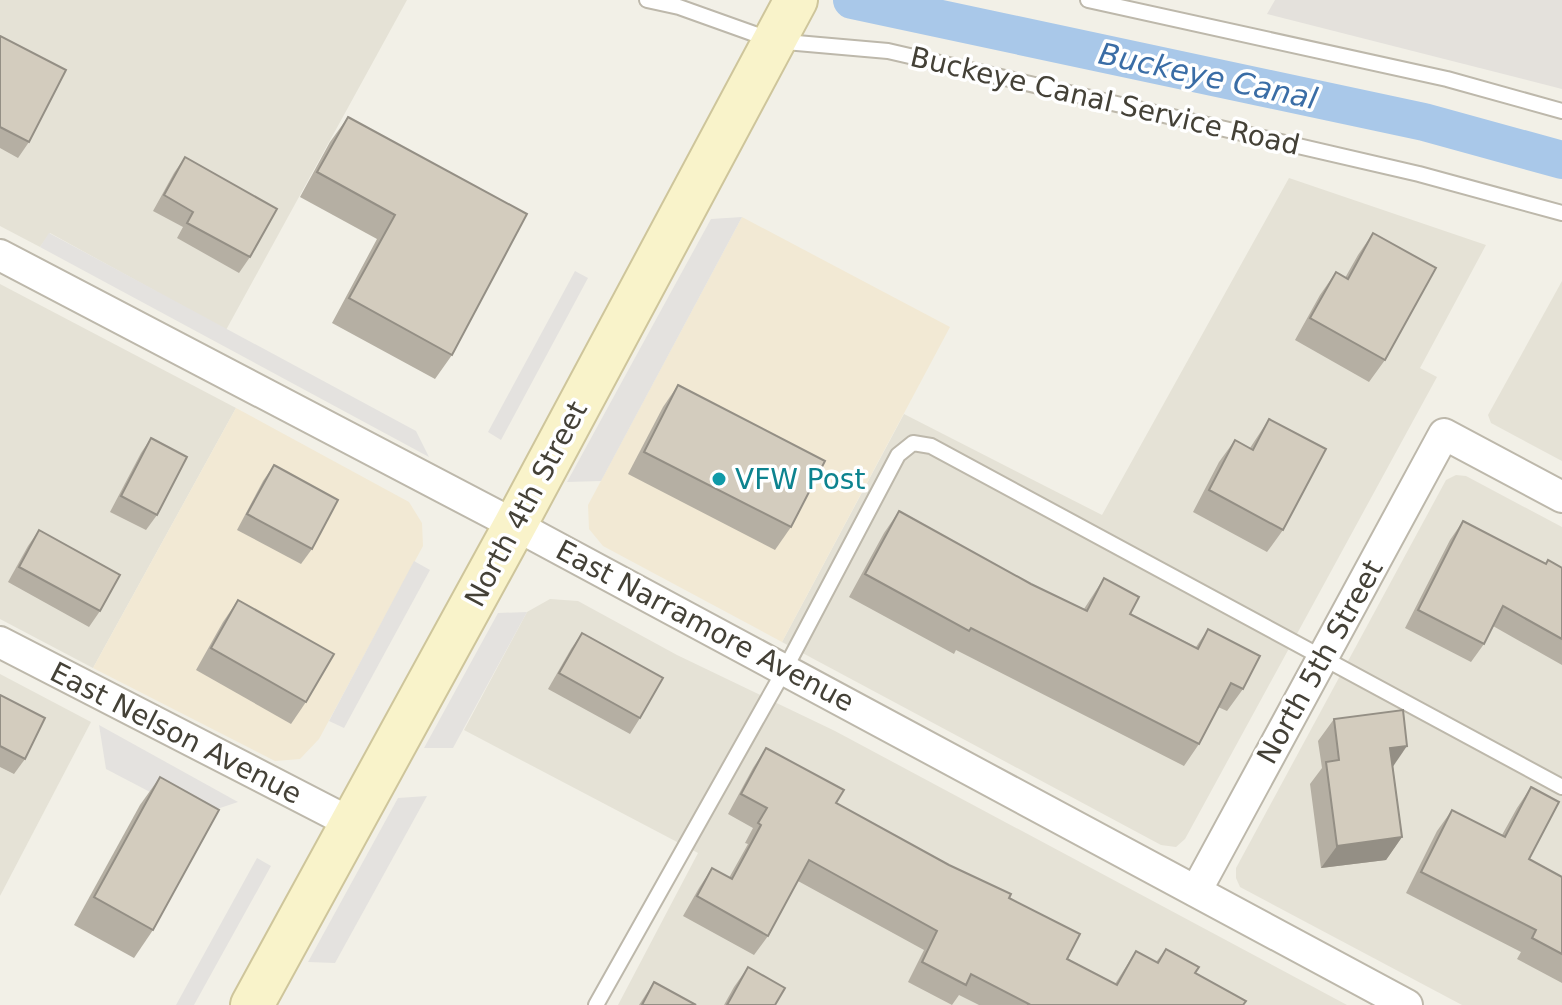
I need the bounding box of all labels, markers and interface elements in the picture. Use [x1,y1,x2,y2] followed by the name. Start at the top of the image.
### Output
[1095,36,1321,116] water label: Buckeye Canal
[907,40,1303,162] street label: Buckeye Canal Service Road
[458,396,594,612] street label: North 4th Street
[735,463,865,496] place label: VFW Post
[710,470,728,488] marker: VFW Post
[550,533,860,719] street label: East Narramore Avenue
[1250,554,1390,770] street label: North 5th Street
[45,655,307,811] street label: East Nelson Avenue

